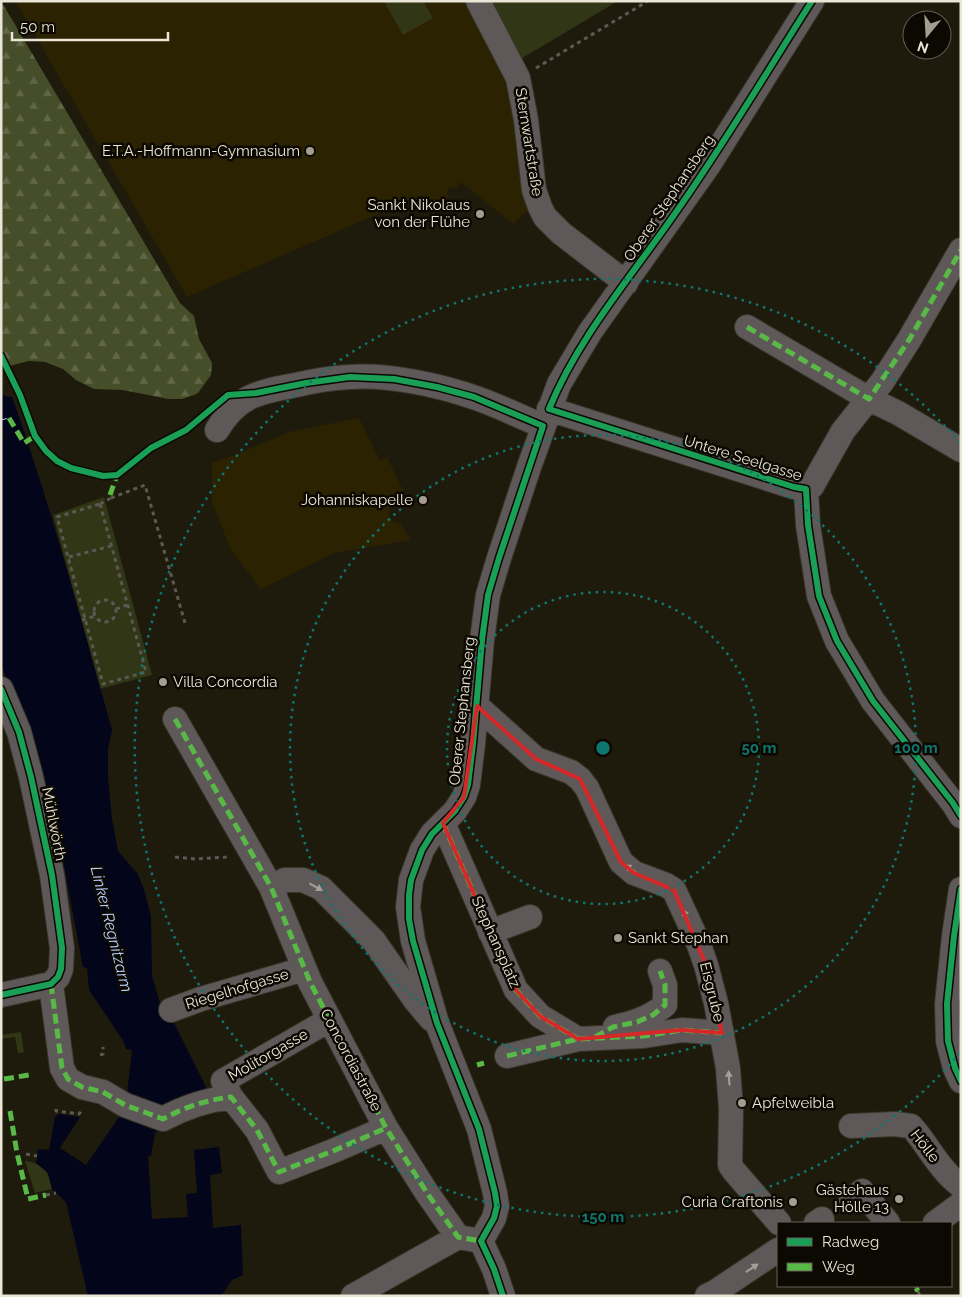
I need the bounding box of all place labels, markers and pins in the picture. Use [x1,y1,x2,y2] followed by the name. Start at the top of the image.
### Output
[102,142,300,160] place label: E.T.A.-Hoffmann-Gymnasium
[304,145,316,157] marker: E.T.A.-Hoffmann-Gymnasium
[367,196,470,231] place label: Sankt Nikolaus von der Flühe
[474,208,486,220] marker: Sankt Nikolaus von der Flühe
[301,491,413,509] place label: Johanniskapelle
[417,494,429,506] marker: Johanniskapelle
[173,673,278,691] place label: Villa Concordia
[157,676,169,688] marker: Villa Concordia
[594,739,612,757] centre of rings
[628,929,728,947] place label: Sankt Stephan
[612,932,624,944] marker: Sankt Stephan
[752,1094,834,1112] place label: Apfelweibla
[736,1097,748,1109] marker: Apfelweibla
[816,1181,889,1216] place label: Gästehaus Hölle 13
[682,1193,783,1211] place label: Curia Craftonis
[893,1193,905,1205] marker: Gästehaus Hölle 13
[787,1196,799,1208] marker: Curia Craftonis

